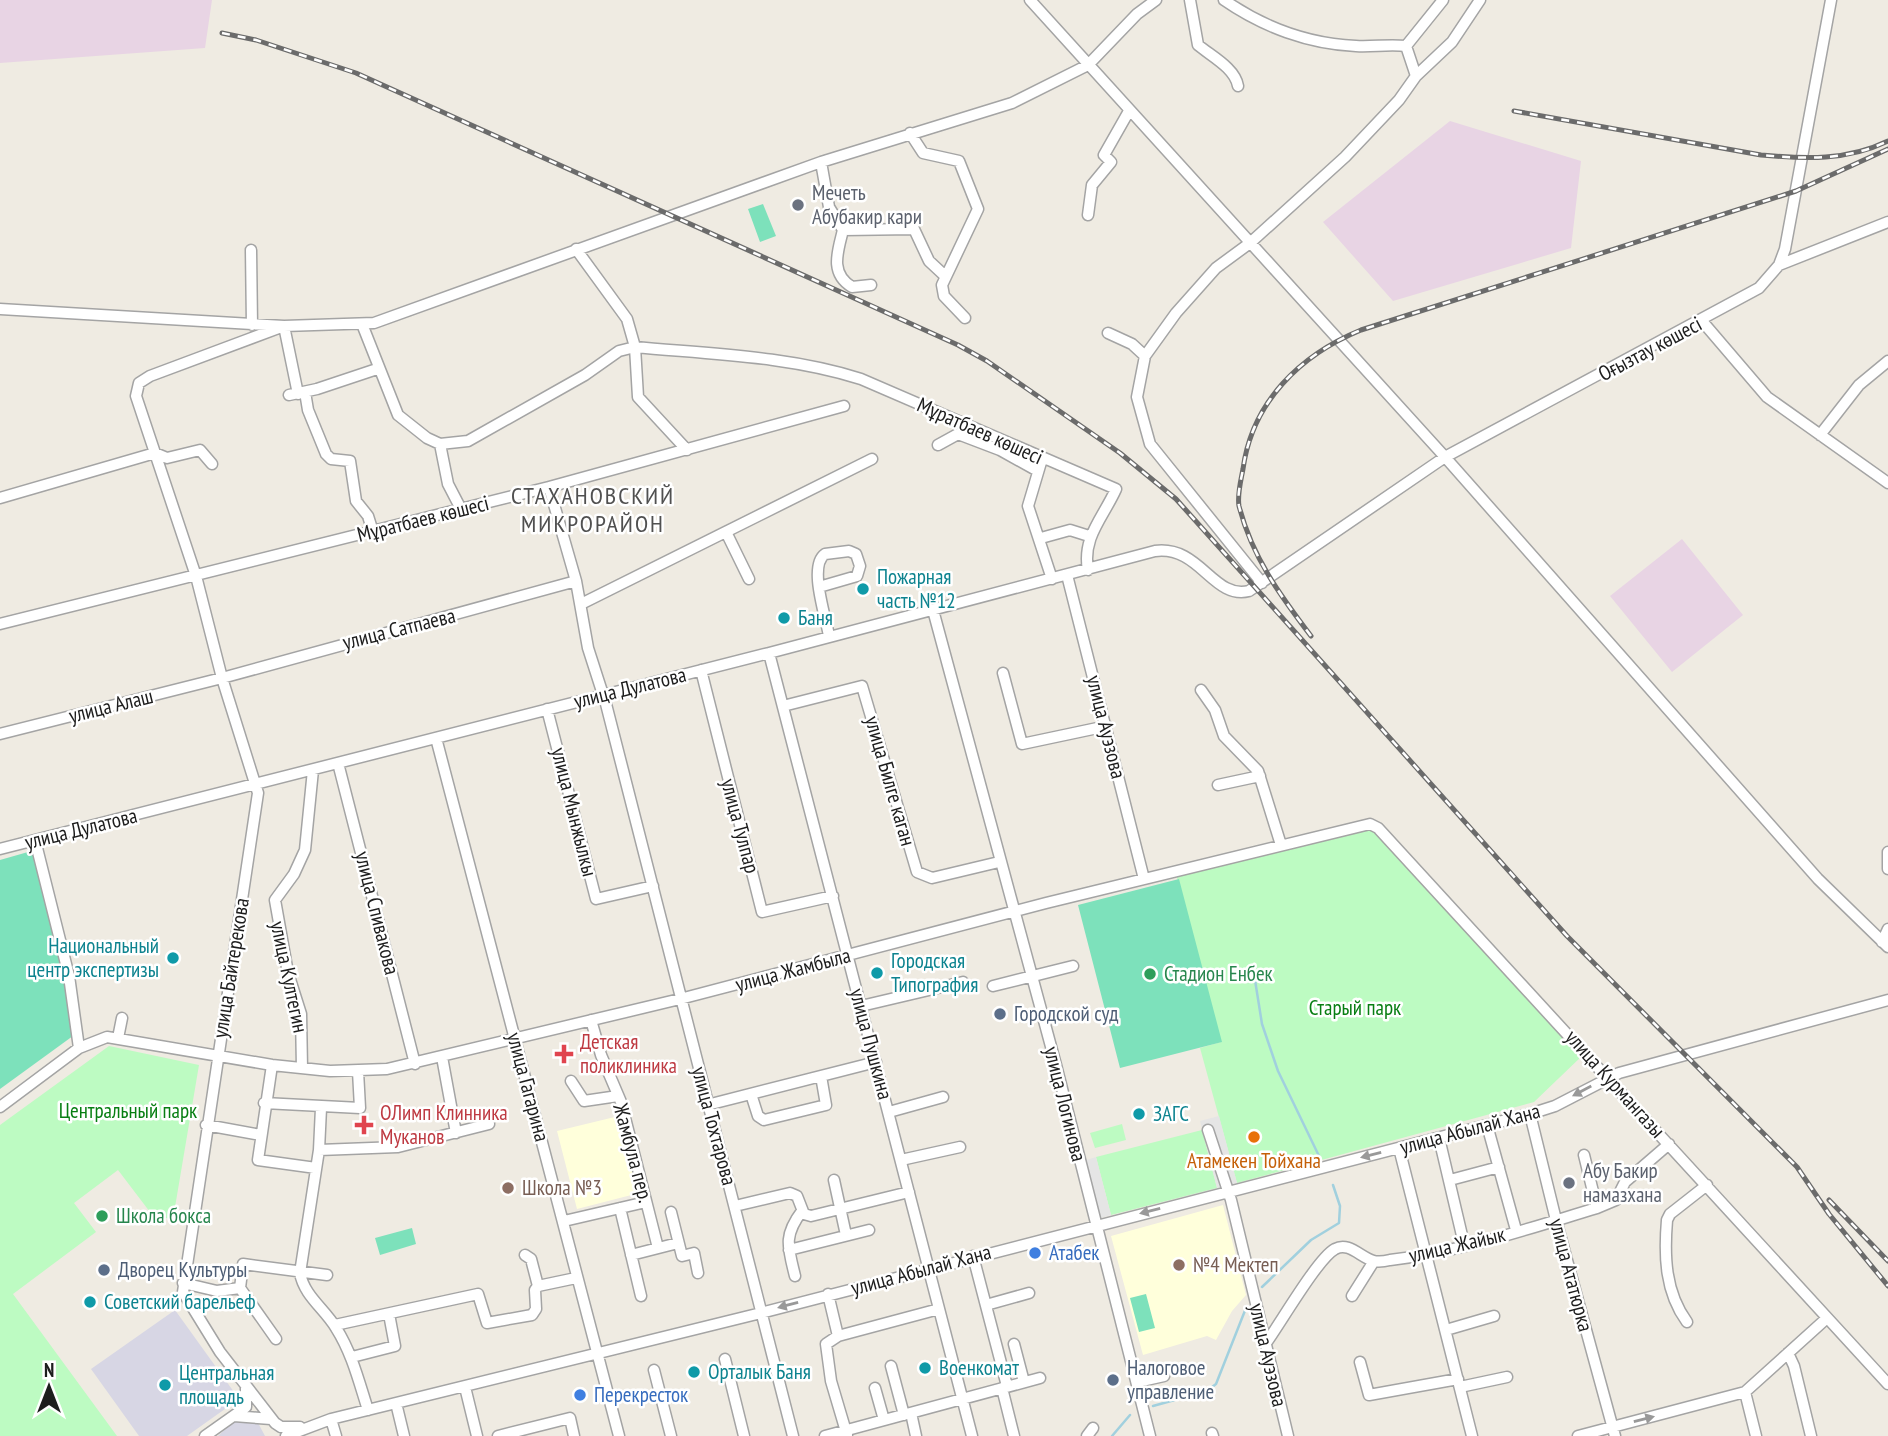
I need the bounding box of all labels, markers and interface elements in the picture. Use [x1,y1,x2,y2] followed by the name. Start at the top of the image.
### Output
[812,179,922,230] place label: Мечеть Абубакир кари
[790,197,806,213] marker: Мечеть Абубакир кари
[1593,310,1706,387] street label: Оғызтау көшесі
[913,391,1047,470] street label: Мұратбаев көшесі
[511,480,675,539] district label: СТАХАНОВСКИЙ МИКРОРАЙОН
[354,489,492,548] street label: Мұратбаев көшесі
[877,563,956,614] place label: Пожарная часть №12
[855,581,871,597] marker: Пожарная часть №12
[340,601,458,656] street label: улица Сатпаева
[798,604,833,631] place label: Баня
[776,610,792,626] marker: Баня
[571,660,689,715] street label: улица Дулатова
[1081,673,1132,781] street label: улица Ауэзова
[66,682,156,729] street label: улица Алаш
[859,713,922,849] street label: улица Билге каган
[545,745,604,879] street label: улица Мынжылкы
[715,776,766,876] street label: улица Тулпар
[22,801,140,856] street label: улица Дулатова
[349,848,406,977] street label: улица Спивакова
[206,896,255,1040] street label: улица Байтерекова
[264,919,315,1035] street label: улица Култегин
[27,932,159,983] place label: Национальный центр экспертизы
[732,941,853,998] street label: улица Жамбыла
[891,947,978,998] place label: Городская Типография
[165,950,181,966] marker: Национальный центр экспертизы
[1164,960,1273,987] place label: Стадион Енбек
[869,965,885,981] marker: Городская Типография
[1142,966,1158,982] marker: Стадион Енбек
[844,985,899,1102] street label: улица Пушкина
[1309,994,1401,1021] park label: Старый парк
[1014,1000,1118,1027] place label: Городской суд
[992,1006,1008,1022] marker: Городской суд
[1560,1024,1671,1143] street label: улица Курмангазы
[580,1028,677,1079] place label: Детская поликлиника
[501,1029,556,1144] street label: улица Гагарина
[554,1044,574,1064] marker: Детская поликлиника
[1038,1044,1093,1164] street label: улица Логинова
[686,1064,743,1188] street label: улица Тохтарова
[1572,1086,1592,1097] one-way arrow
[59,1097,197,1124] park label: Центральный парк
[1397,1097,1543,1160] street label: улица Абылай Хана
[380,1099,508,1150] place label: ОЛимп Клинника Муканов
[607,1099,660,1205] street label: Жамбула пер.
[1153,1100,1189,1127] place label: ЗАГС
[1131,1106,1147,1122] marker: ЗАГС
[354,1115,374,1135] marker: ОЛимп Клинника Муканов
[1246,1129,1262,1145] marker: Атамекен Тойхана
[1187,1147,1321,1174] place label: Атамекен Тойхана
[1359,1150,1381,1161] one-way arrow
[1583,1157,1662,1208] place label: Абу Бакир намазхана
[522,1174,602,1201] place label: Школа №3
[1561,1175,1577,1191] marker: Абу Бакир намазхана
[500,1180,516,1196] marker: Школа №3
[116,1202,211,1229] place label: Школа бокса
[1139,1206,1161,1217] one-way arrow
[94,1208,110,1224] marker: Школа бокса
[1543,1215,1600,1334] street label: улица Ататюрка
[1406,1220,1508,1269] street label: улица Жайык
[848,1238,994,1301] street label: улица Абылай Хана
[1049,1239,1099,1266] place label: Атабек
[1027,1245,1043,1261] marker: Атабек
[1193,1251,1279,1278] place label: №4 Мектеп
[118,1256,247,1283] place label: Дворец Культуры
[1171,1257,1187,1273] marker: №4 Мектеп
[96,1262,112,1278] marker: Дворец Культуры
[104,1288,256,1315] place label: Советский барельеф
[82,1294,98,1310] marker: Советский барельеф
[777,1301,798,1311] one-way arrow
[1243,1301,1293,1409] street label: улица Ауэзова
[14,1352,84,1422] north arrow
[939,1354,1019,1381] place label: Военкомат
[1127,1354,1214,1405] place label: Налоговое управление
[44,1358,54,1382] text: N
[708,1358,811,1385] place label: Орталык Баня
[179,1359,274,1410] place label: Центральная площадь
[917,1360,933,1376] marker: Военкомат
[686,1364,702,1380] marker: Орталык Баня
[1105,1372,1121,1388] marker: Налоговое управление
[157,1377,173,1393] marker: Центральная площадь
[594,1381,688,1408] place label: Перекресток
[572,1387,588,1403] marker: Перекресток
[1633,1413,1655,1424] one-way arrow

